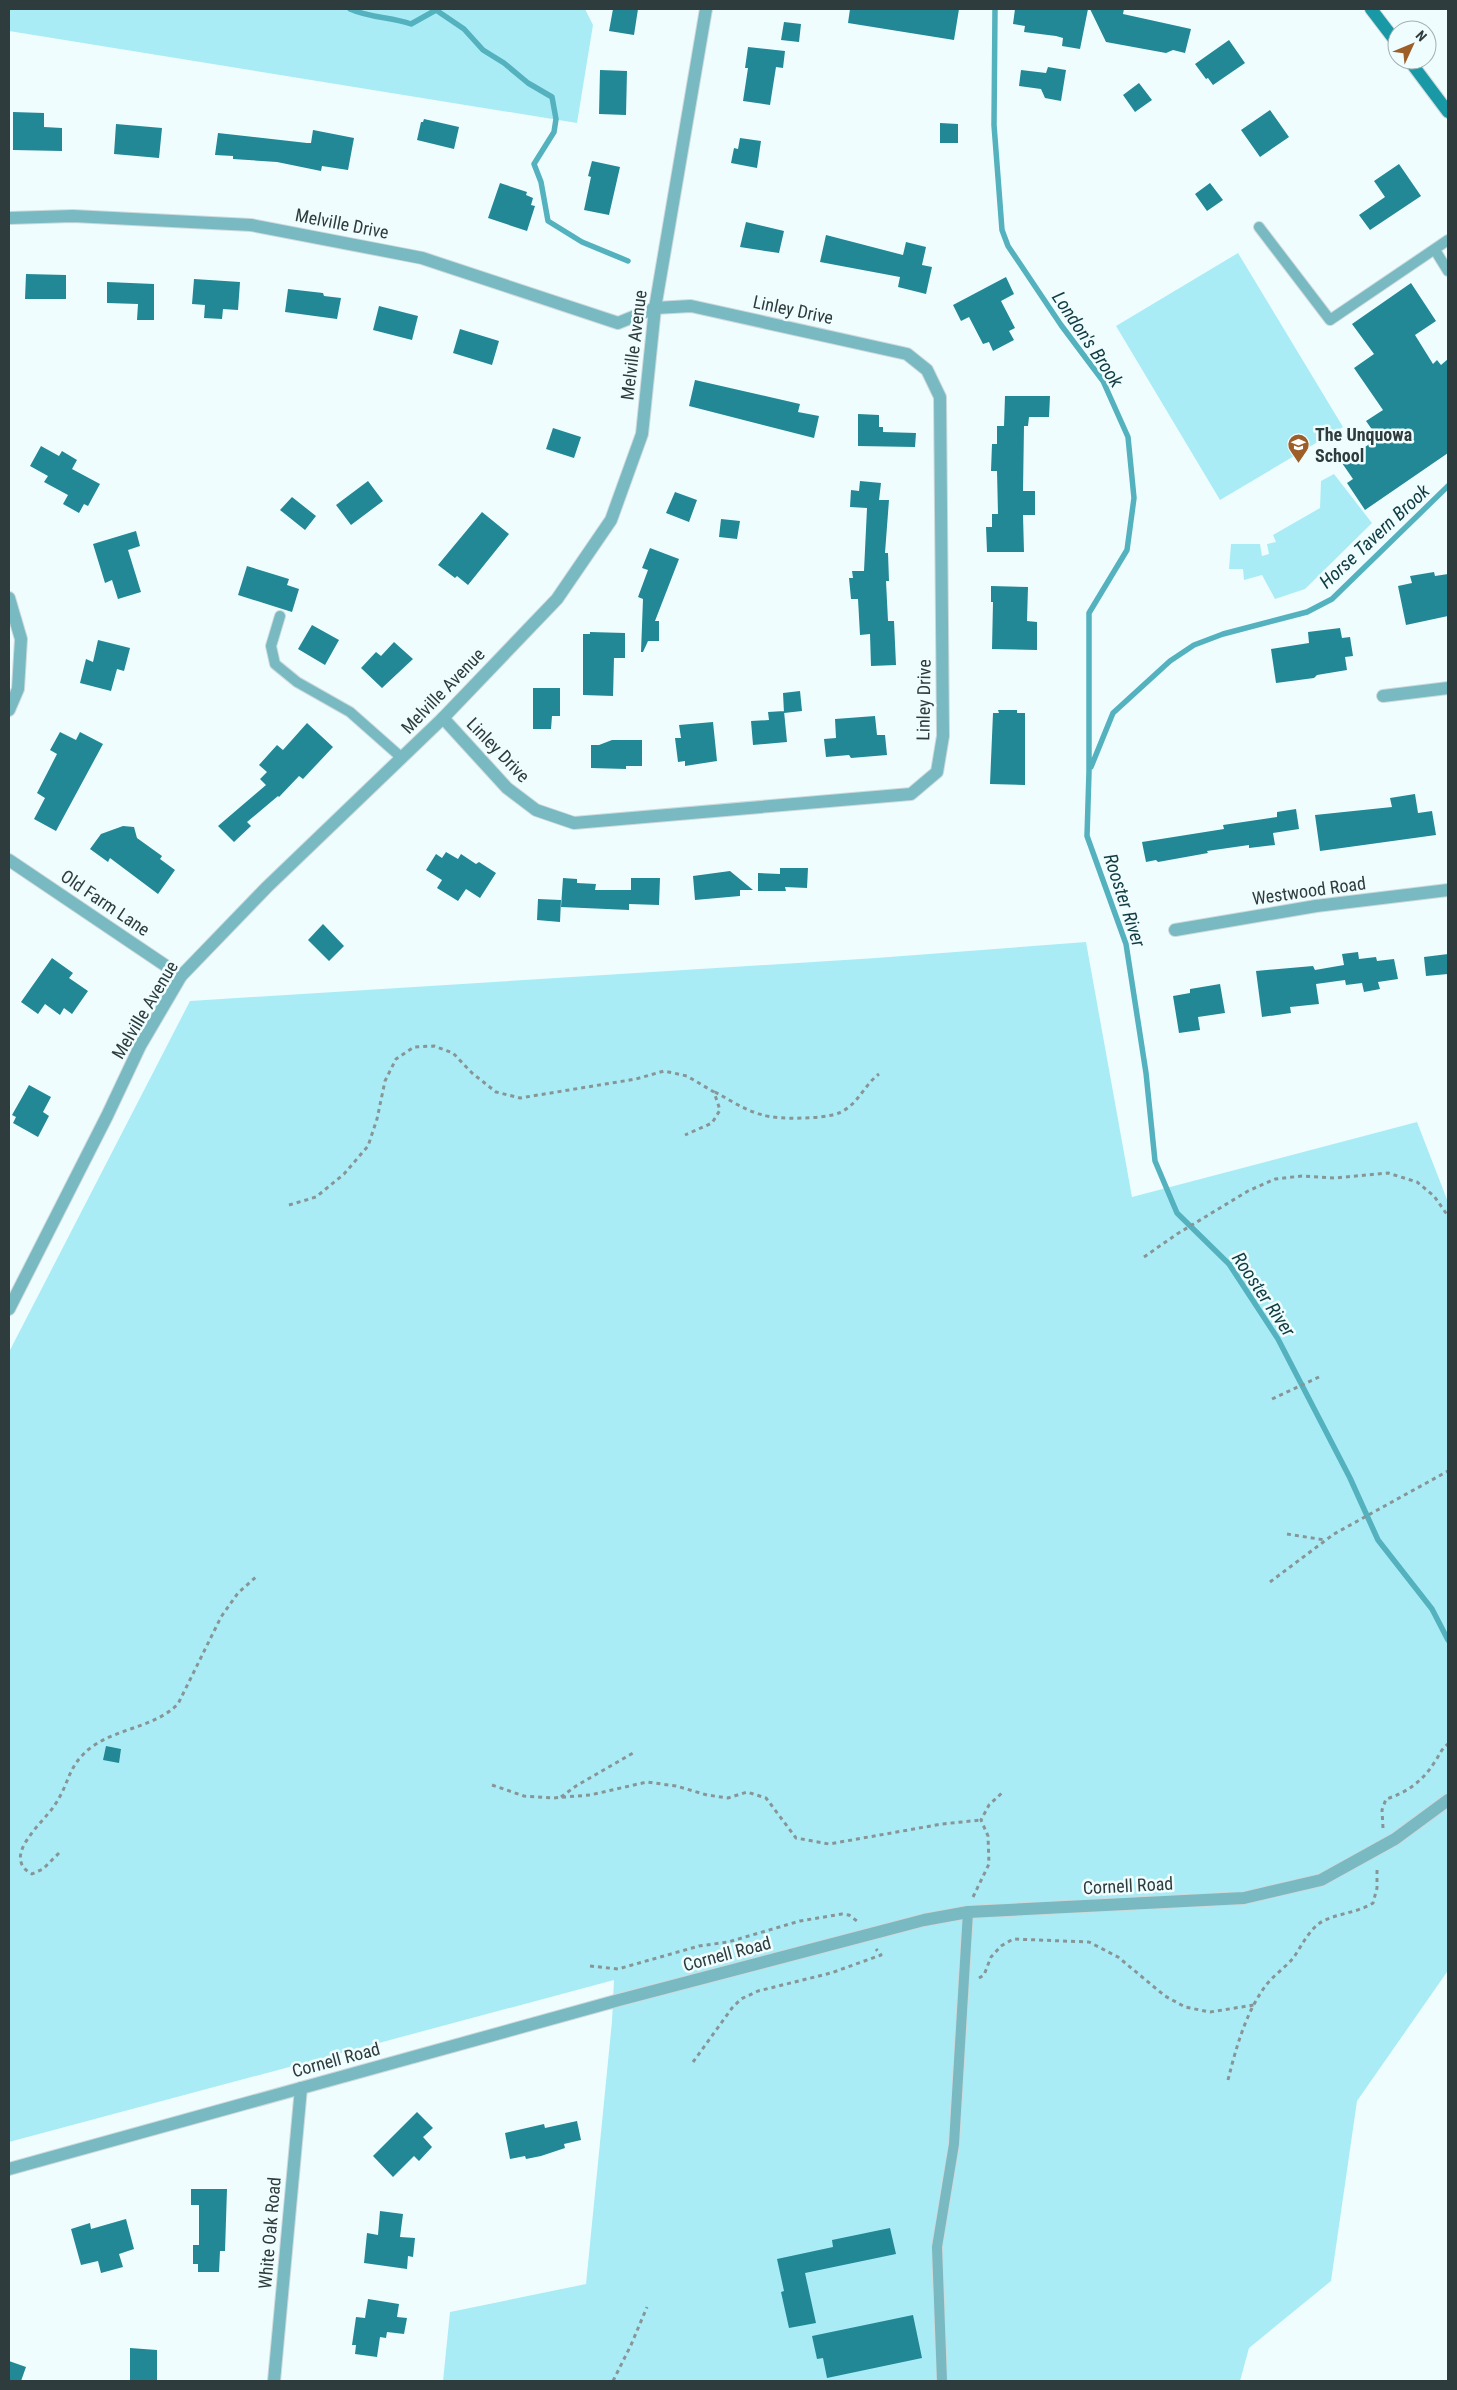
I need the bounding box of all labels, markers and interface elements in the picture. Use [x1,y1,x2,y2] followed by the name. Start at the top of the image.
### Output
[1387,20,1437,70] north arrow
[1413,27,1430,45] text: N
[294,204,391,243] street label: Melville Drive
[1047,287,1128,392] water label: London's Brook
[616,289,651,401] street label: Melville Avenue
[751,291,835,328] street label: Linley Drive
[1315,424,1412,466] place label: The Unquowa School
[1287,433,1311,464] school or university icon: The Unquowa School
[1315,479,1435,593] water label: Horse Tavern Brook
[397,644,489,738] street label: Melville Avenue
[912,659,935,741] street label: Linley Drive
[463,713,534,786] street label: Linley Drive
[1099,851,1151,950] water label: Rooster River
[57,865,154,940] street label: Old Farm Lane
[1251,872,1367,909] street label: Westwood Road
[107,957,182,1063] street label: Melville Avenue
[1227,1248,1300,1341] water label: Rooster River
[1082,1873,1174,1898] street label: Cornell Road
[680,1932,773,1975] street label: Cornell Road
[289,2038,382,2081] street label: Cornell Road
[254,2176,285,2290] street label: White Oak Road

